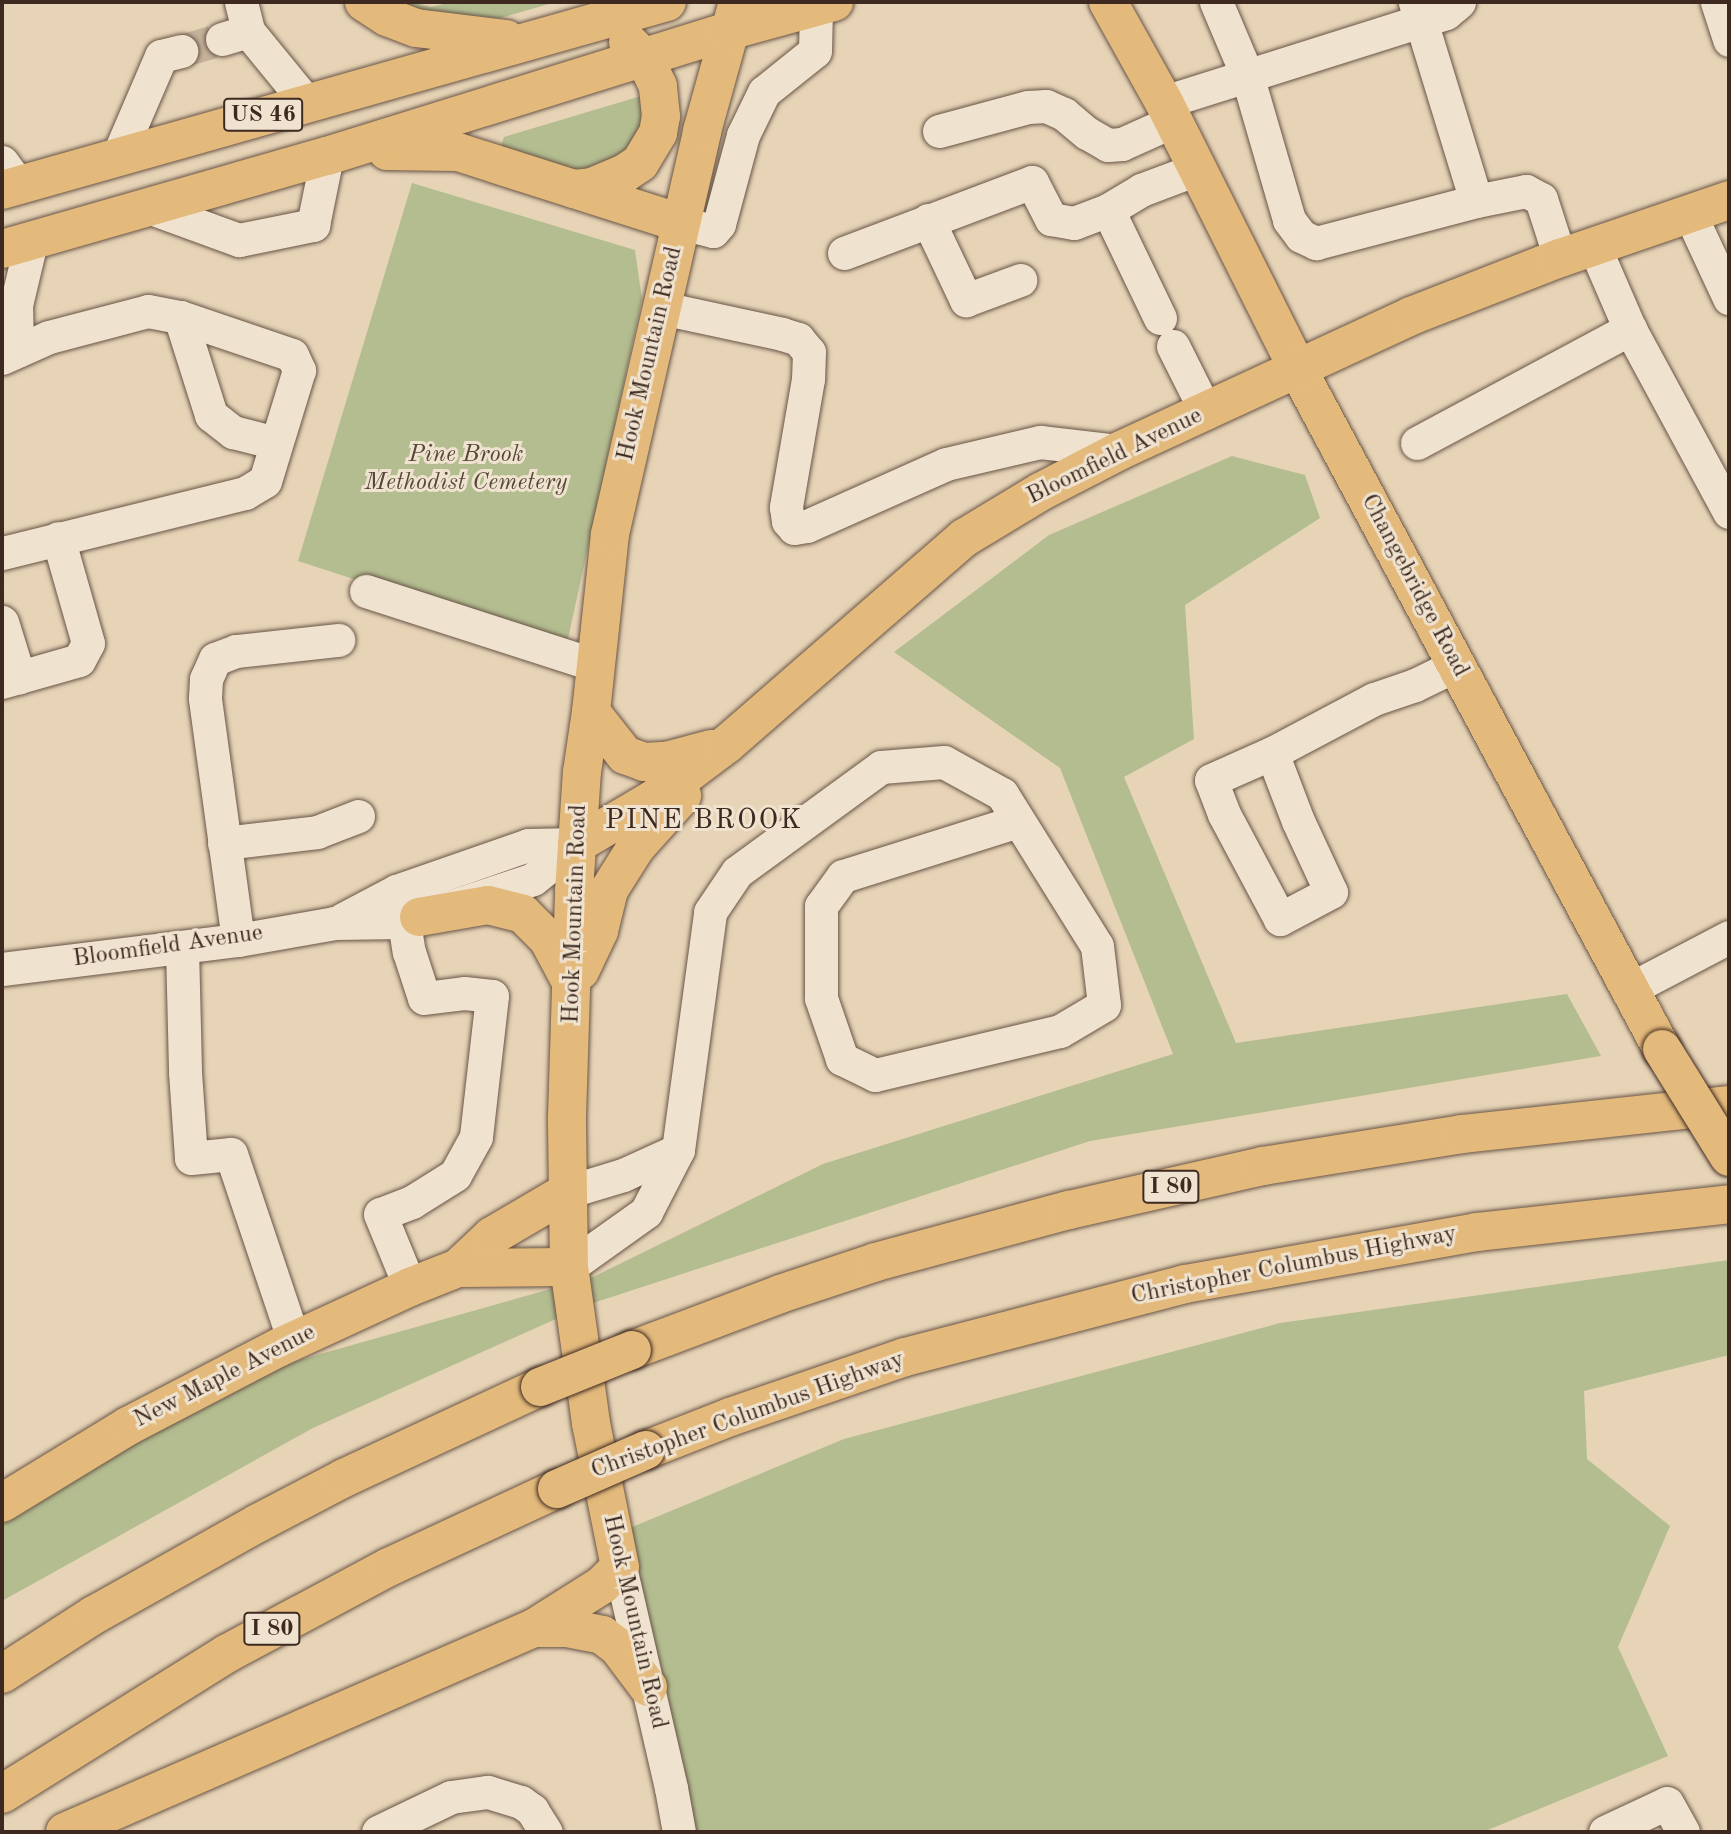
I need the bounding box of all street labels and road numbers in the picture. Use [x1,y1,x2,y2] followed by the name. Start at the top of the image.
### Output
[223,96,303,134] road number: US 46
[612,244,690,464] street label: Hook Mountain Road
[1023,402,1207,512] street label: Bloomfield Avenue
[1354,489,1474,683] street label: Changebridge Road
[558,804,594,1024] street label: Hook Mountain Road
[71,919,265,975] street label: Bloomfield Avenue
[1141,1168,1201,1206] road number: I 80
[1129,1220,1459,1312] street label: Christopher Columbus Highway
[129,1319,321,1435] street label: New Maple Avenue
[587,1346,909,1486] street label: Christopher Columbus Highway
[595,1512,673,1732] street label: Hook Mountain Road
[242,1610,302,1648] road number: I 80

